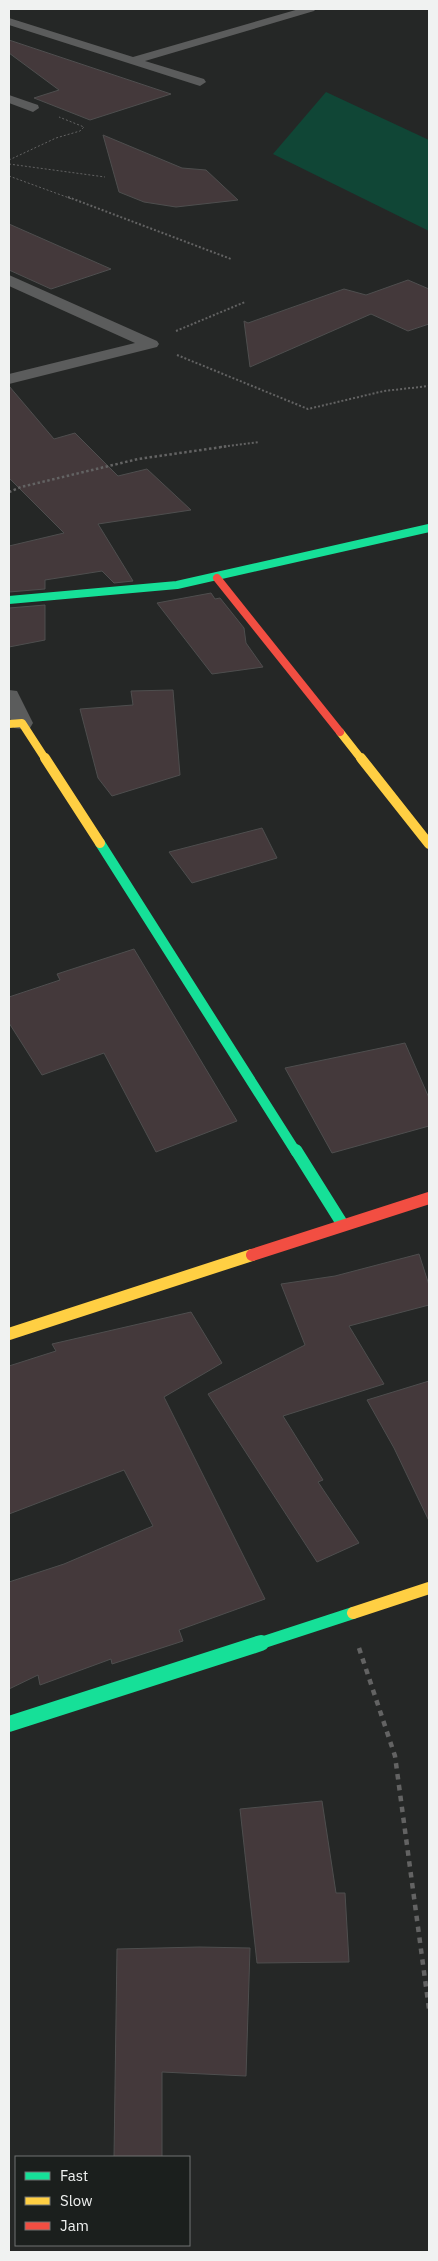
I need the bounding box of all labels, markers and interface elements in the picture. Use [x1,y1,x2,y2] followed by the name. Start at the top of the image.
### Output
[15,2156,190,2246] legend
[60,2166,88,2185] text: Fast
[60,2191,93,2210] text: Slow
[60,2216,89,2235] text: Jam

